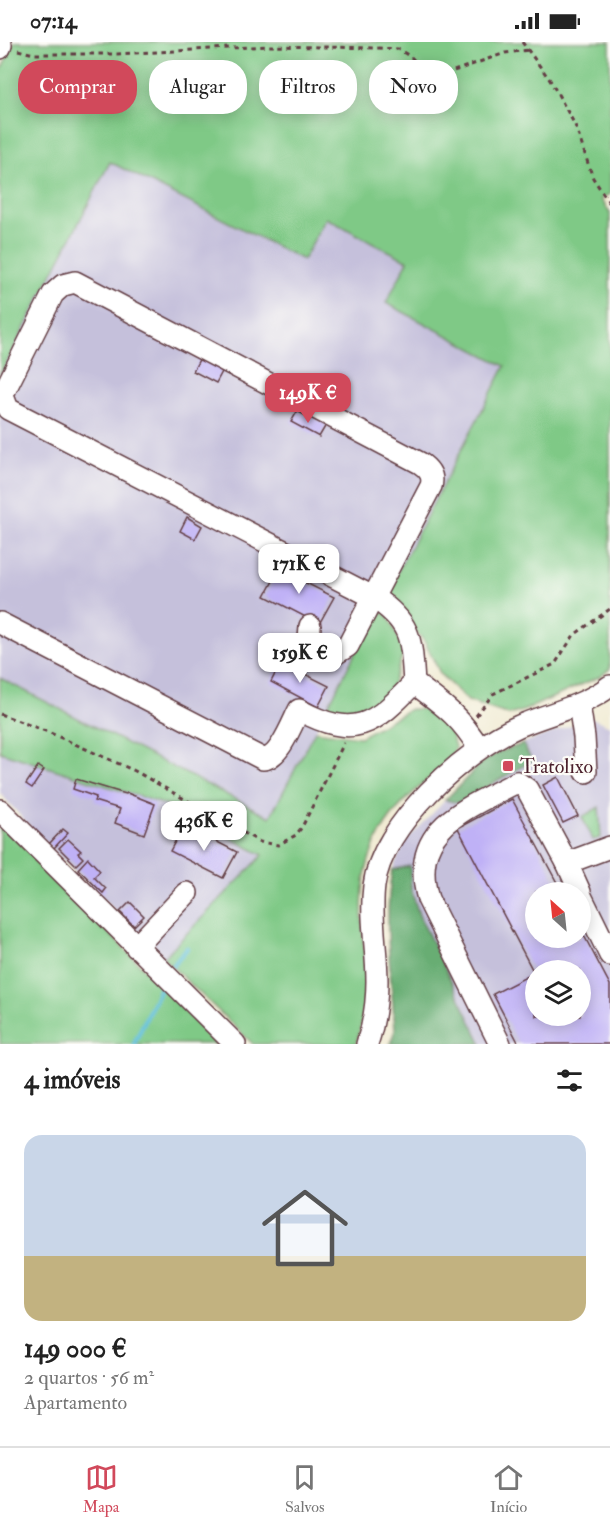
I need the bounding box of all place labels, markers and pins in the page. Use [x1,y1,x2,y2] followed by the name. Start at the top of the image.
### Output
[259,373,357,424] pin: 149K €
[250,544,348,595] pin: 171K €
[251,633,349,684] pin: 159K €
[520,754,593,779] place label: Tratolixo
[501,759,515,773] marker: Tratolixo
[155,801,253,852] pin: 436K €

